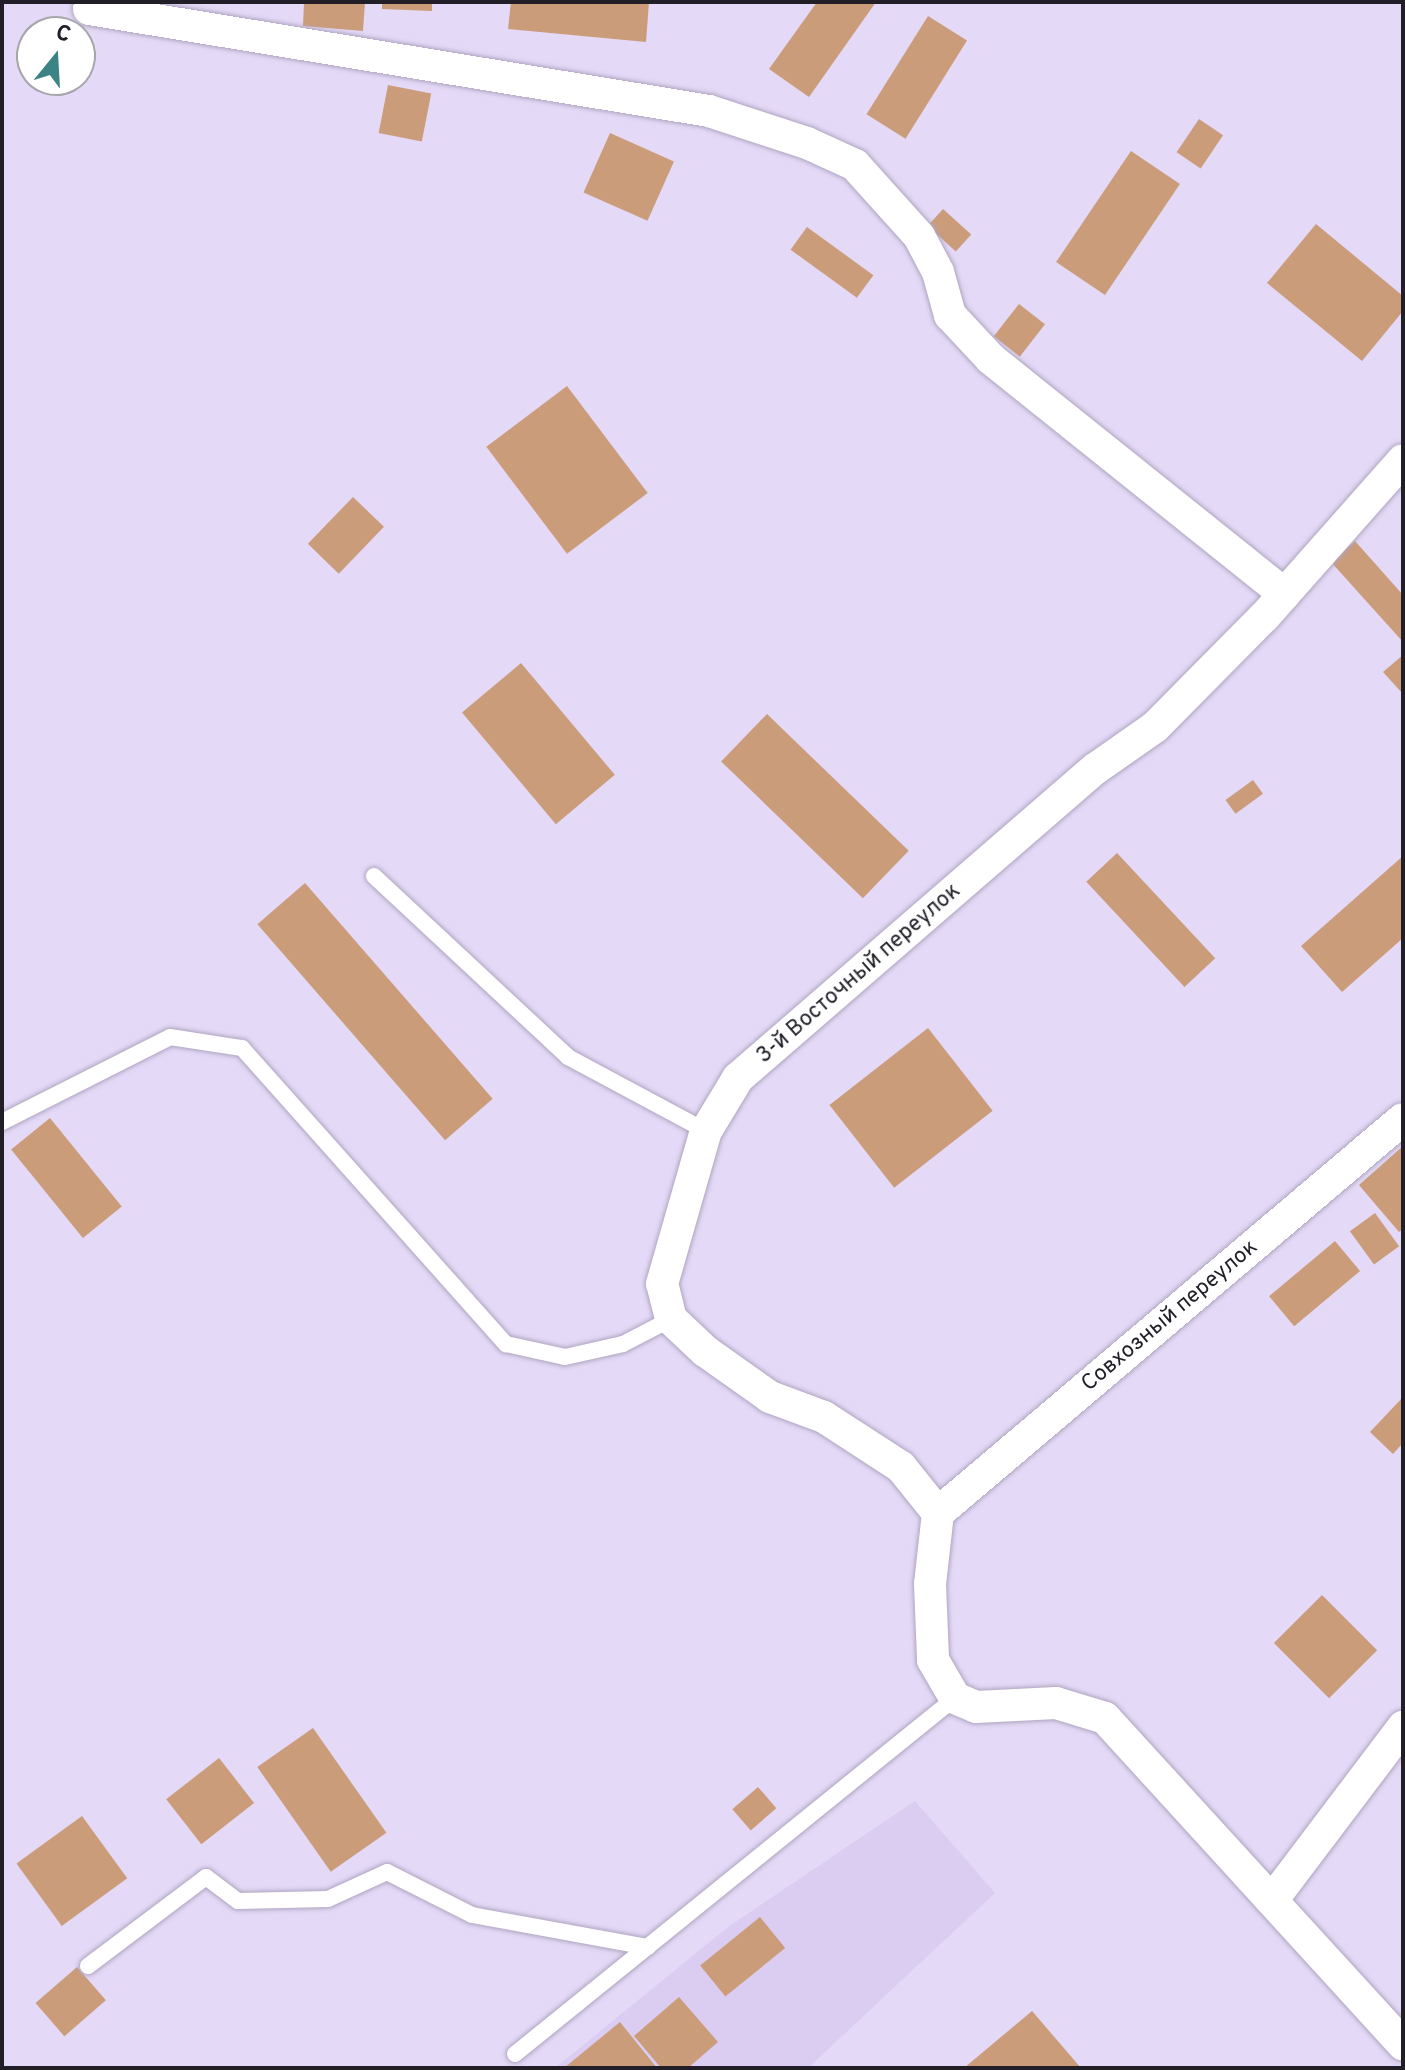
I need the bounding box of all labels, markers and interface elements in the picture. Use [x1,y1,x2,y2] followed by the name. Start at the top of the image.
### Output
[16,16,96,96] north arrow
[52,20,74,50] text: С
[752,878,966,1070] street label: 3-й Восточный переулок
[1077,1235,1263,1397] street label: Совхозный переулок

